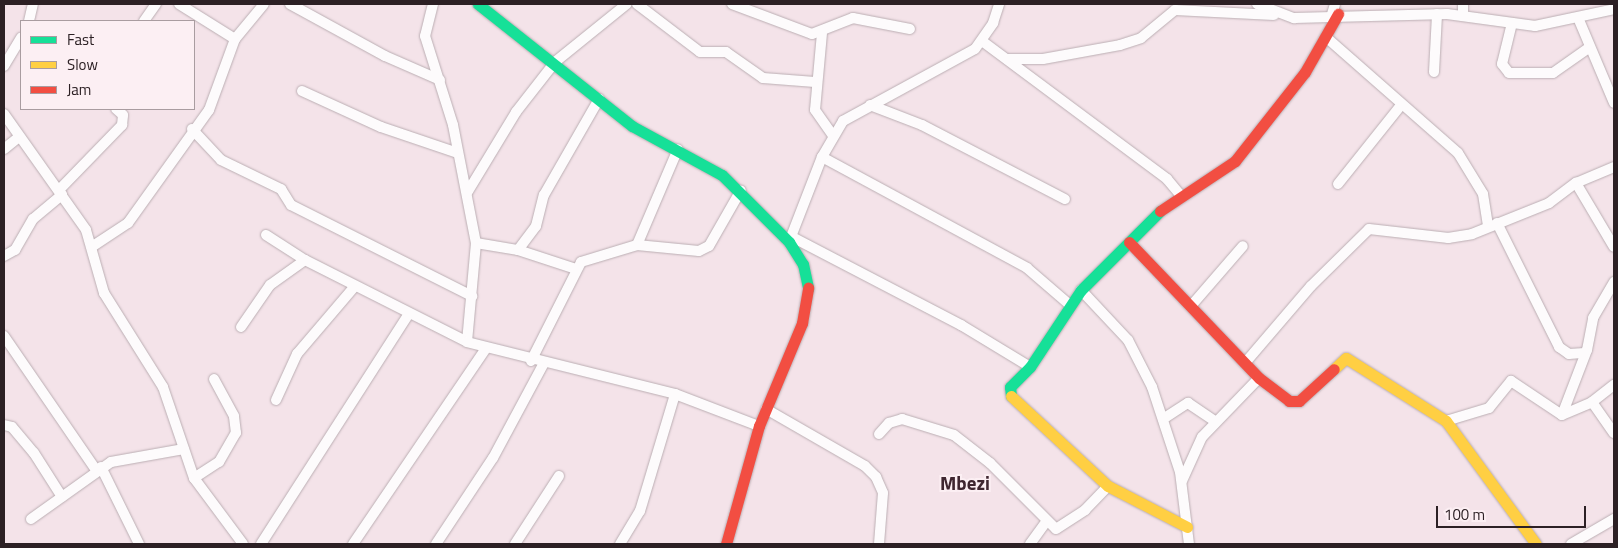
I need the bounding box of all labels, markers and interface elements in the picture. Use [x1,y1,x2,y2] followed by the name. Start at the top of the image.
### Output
[20,20,195,110] legend
[67,28,94,51] text: Fast
[67,53,98,76] text: Slow
[67,78,91,101] text: Jam
[940,472,990,494] district label: Mbezi
[1438,496,1588,528] scale bar
[1444,503,1485,526] text: 100 m

